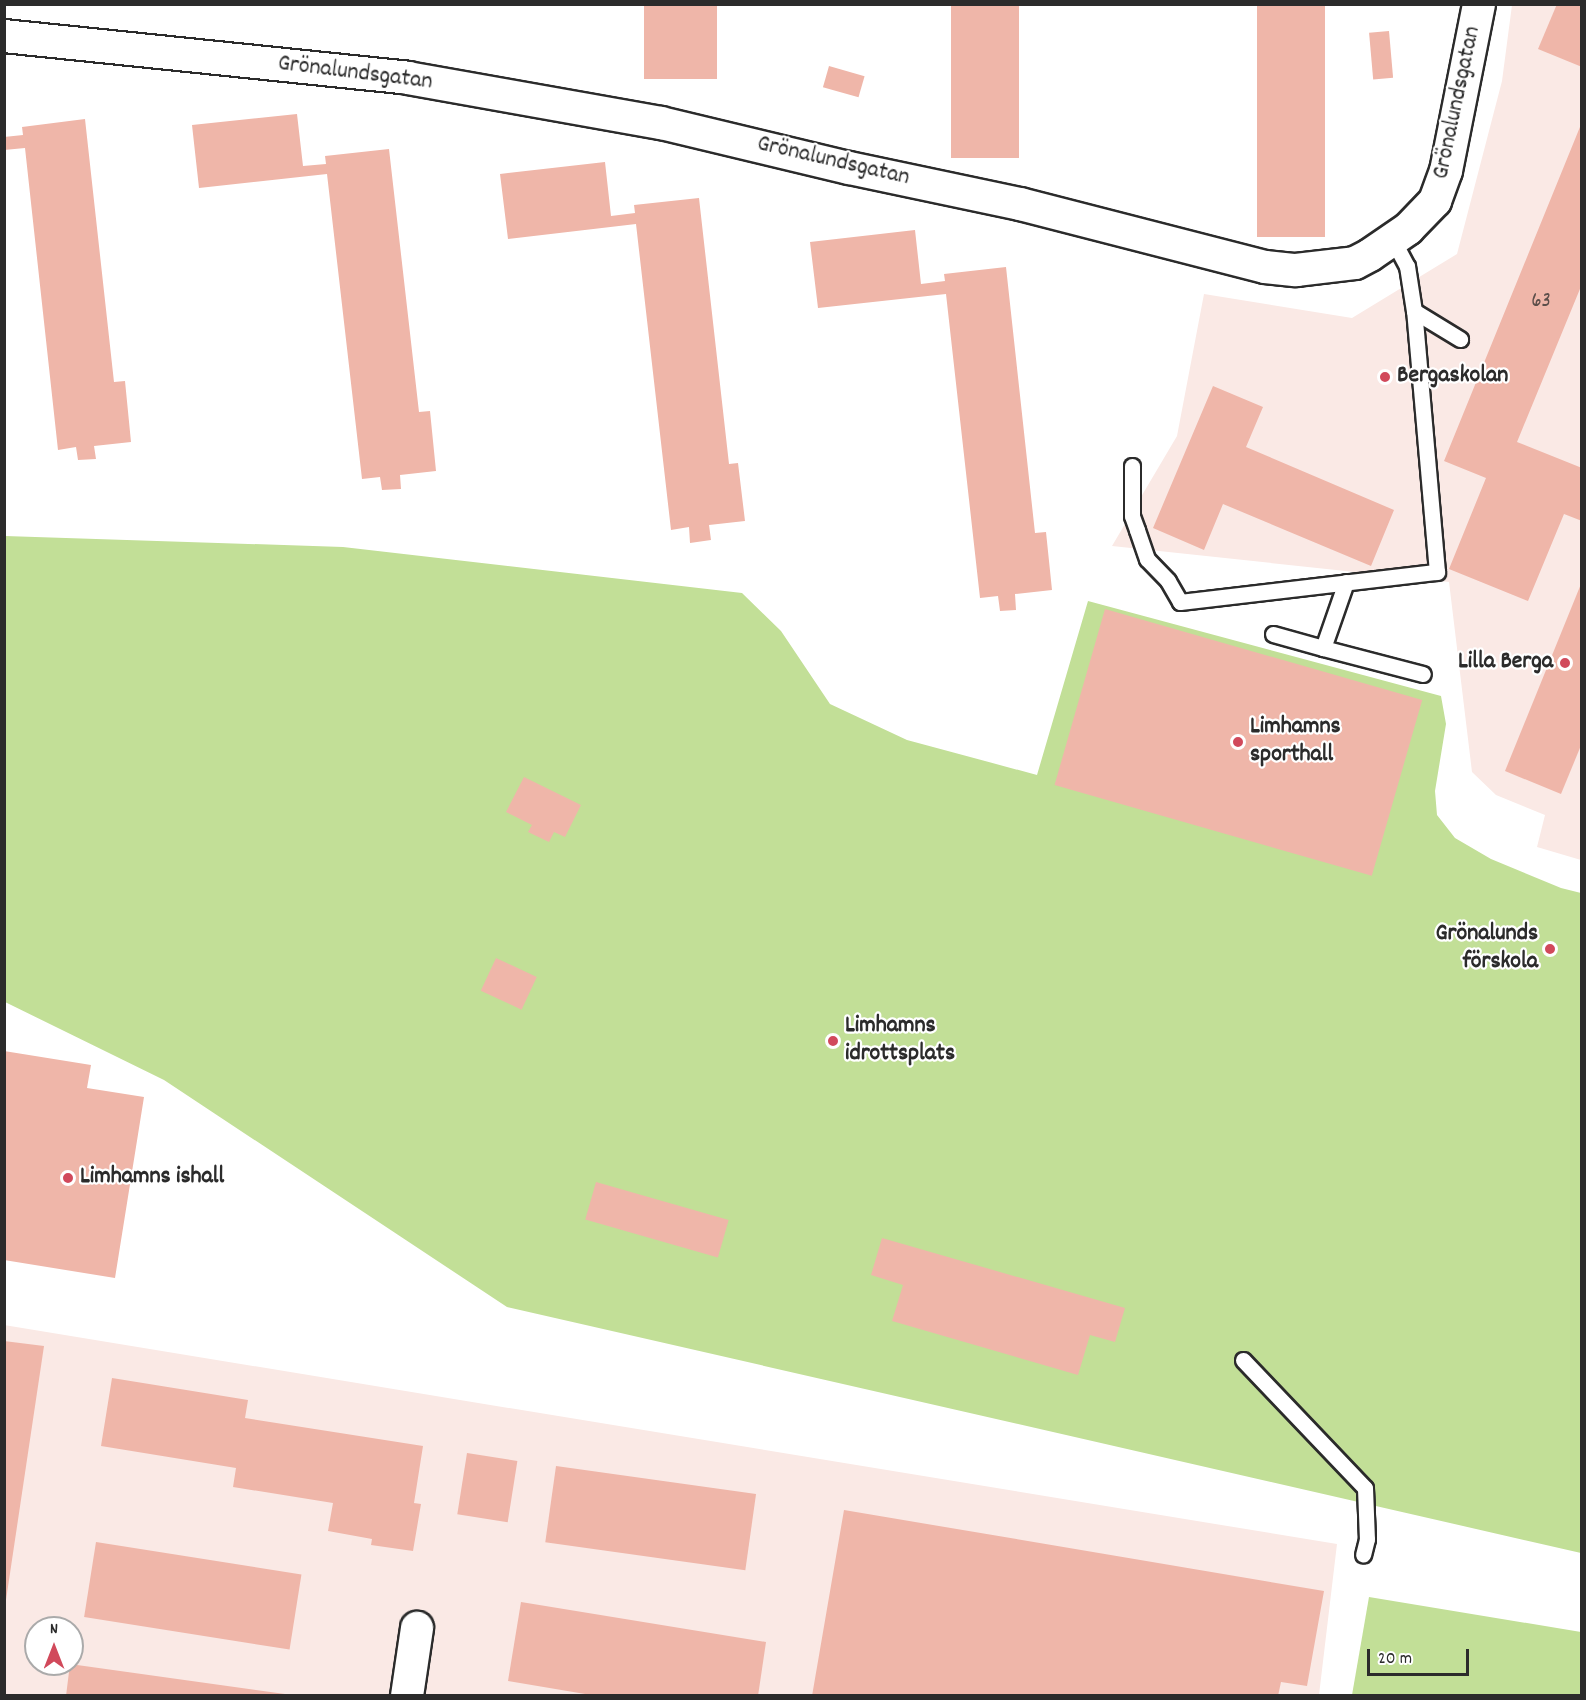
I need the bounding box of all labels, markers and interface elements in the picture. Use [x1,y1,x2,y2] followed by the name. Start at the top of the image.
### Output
[1428,24,1488,182] street label: Grönalundsgatan
[276,50,434,98] street label: Grönalundsgatan
[754,130,912,194] street label: Grönalundsgatan
[1531,289,1551,315] house number: 63
[1397,363,1508,391] place label: Bergaskolan
[1378,370,1392,384] marker: Bergaskolan
[1458,649,1553,677] place label: Lilla Berga
[1558,656,1572,670] marker: Lilla Berga
[1250,714,1341,770] place label: Limhamns sporthall
[1231,735,1245,749] marker: Limhamns sporthall
[1435,921,1538,977] place label: Grönalunds förskola
[1543,942,1557,956] marker: Grönalunds förskola
[845,1013,955,1069] place label: Limhamns idrottsplats
[826,1034,840,1048] marker: Limhamns idrottsplats
[80,1164,224,1192] place label: Limhamns ishall
[61,1171,75,1185] marker: Limhamns ishall
[24,1616,84,1676] north arrow
[50,1618,58,1641] text: N
[1370,1637,1472,1675] scale bar
[1378,1647,1412,1672] text: 20 m

